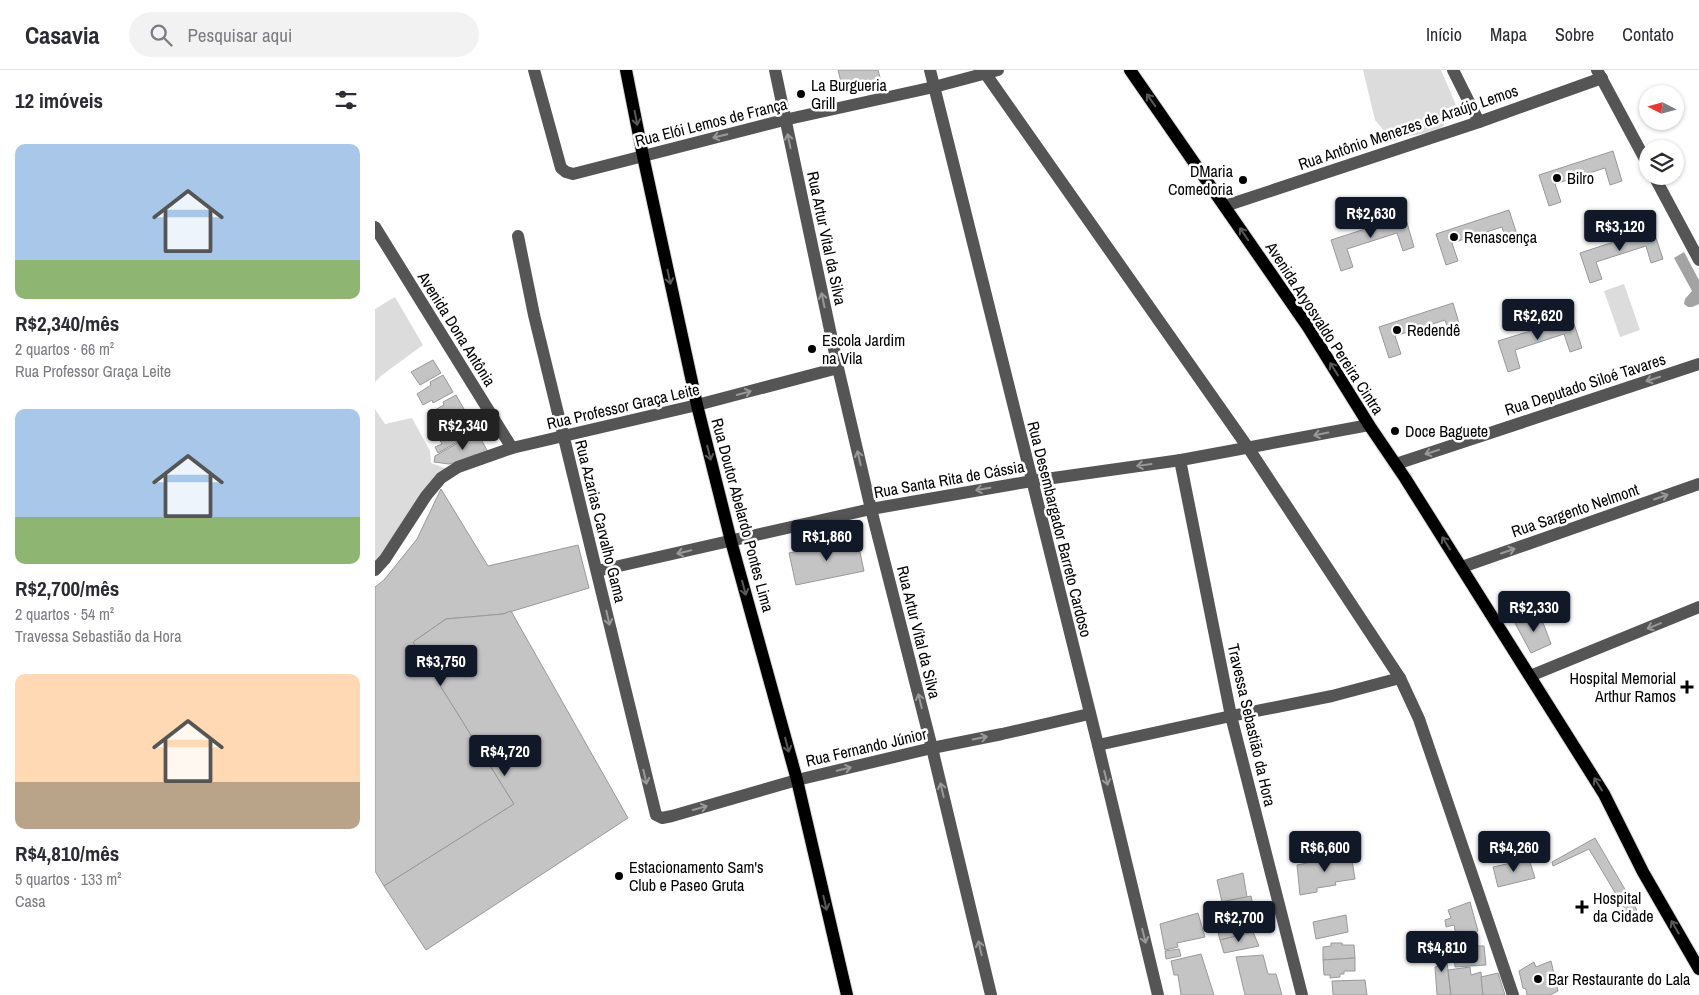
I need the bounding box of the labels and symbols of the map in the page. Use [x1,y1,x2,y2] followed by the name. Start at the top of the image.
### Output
[811,74,888,114] place label: La Burgueria Grill
[1295,79,1521,175] street label: Rua Antônio Menezes de Araújo Lemos
[1639,85,1684,130] north arrow
[795,88,807,100] marker: La Burgueria Grill
[633,92,790,152] street label: Rua Elói Lemos de França
[1146,93,1156,107] one-way arrow
[631,109,641,125] one-way arrow
[713,132,729,141] one-way arrow
[784,133,793,149] one-way arrow
[1168,160,1234,200] place label: D´Maria Comedoria
[1567,167,1594,189] place label: Bilro
[802,169,852,308] street label: Rua Artur Vital da Silva
[1551,172,1563,184] marker: Bilro
[1237,174,1249,186] marker: D´Maria Comedoria
[1325,196,1417,239] pin: R$2,630
[1574,210,1666,252] pin: R$3,120
[1464,226,1538,248] place label: Renascença
[1239,227,1249,241] one-way arrow
[1448,231,1460,243] marker: Renascença
[1260,237,1390,419] street label: Avenida Aryosvaldo Pereira Cintra
[412,267,501,391] street label: Avenida Dona Antônia
[665,268,675,284] one-way arrow
[818,292,828,308] one-way arrow
[1492,298,1584,341] pin: R$2,620
[1407,319,1460,341] place label: Redendê
[1391,324,1403,336] marker: Redendê
[822,329,905,369] place label: Escola Jardim na Vila
[806,343,818,355] marker: Escola Jardim na Vila
[1502,348,1668,420] street label: Rua Deputado Siloé Tavares
[1328,362,1338,376] one-way arrow
[1645,375,1661,384] one-way arrow
[544,378,702,434] street label: Rua Professor Graça Leite
[736,388,752,397] one-way arrow
[417,408,509,451] pin: R$2,340
[707,416,780,615] street label: Rua Doutor Abelardo Pontes Lima
[1023,419,1097,639] street label: Rua Desembargador Barreto Cardoso
[1405,420,1488,442] place label: Doce Baguete
[1389,425,1401,437] marker: Doce Baguete
[1314,430,1330,440] one-way arrow
[570,437,632,605] street label: Rua Azarias Carvalho Gama
[705,444,714,460] one-way arrow
[1425,448,1440,457] one-way arrow
[854,451,863,467] one-way arrow
[872,455,1027,503] street label: Rua Santa Rita de Cássia
[1136,460,1152,470] one-way arrow
[1508,478,1642,542] street label: Rua Sargento Nelmont
[976,485,992,495] one-way arrow
[1653,492,1668,501] one-way arrow
[781,520,873,562] pin: R$1,860
[1441,536,1451,550] one-way arrow
[1499,546,1515,555] one-way arrow
[676,548,692,557] one-way arrow
[892,563,946,701] street label: Rua Artur Vital da Silva
[740,580,749,596] one-way arrow
[1488,590,1580,633] pin: R$2,330
[604,610,613,626] one-way arrow
[1647,621,1662,631] one-way arrow
[1223,641,1282,809] street label: Travessa Sebastião da Hora
[395,644,487,687] pin: R$3,750
[1570,667,1676,707] place label: Hospital Memorial Arthur Ramos
[1680,680,1694,694] marker: Hospital Memorial Arthur Ramos
[915,693,924,709] one-way arrow
[803,722,929,772] street label: Rua Fernando Júnior
[971,733,987,743] one-way arrow
[459,734,551,777] pin: R$4,720
[783,736,792,752] one-way arrow
[836,764,852,773] one-way arrow
[641,768,650,784] one-way arrow
[1102,769,1111,785] one-way arrow
[1592,778,1602,792] one-way arrow
[937,782,946,798] one-way arrow
[691,802,707,812] one-way arrow
[1279,830,1371,873] pin: R$6,600
[1468,830,1560,873] pin: R$4,260
[629,856,764,896] place label: Estacionamento Sam's Club e Paseo Gruta
[613,870,625,882] marker: Estacionamento Sam's Club e Paseo Gruta
[1593,887,1654,927] place label: Hospital da Cidade
[821,894,830,910] one-way arrow
[1193,900,1285,943] pin: R$2,700
[1575,900,1589,914] marker: Hospital da Cidade
[1669,921,1679,935] one-way arrow
[1140,927,1149,943] one-way arrow
[1396,930,1488,973] pin: R$4,810
[975,940,984,956] one-way arrow
[1548,968,1691,990] place label: Bar Restaurante do Lala
[1532,973,1544,985] marker: Bar Restaurante do Lala

